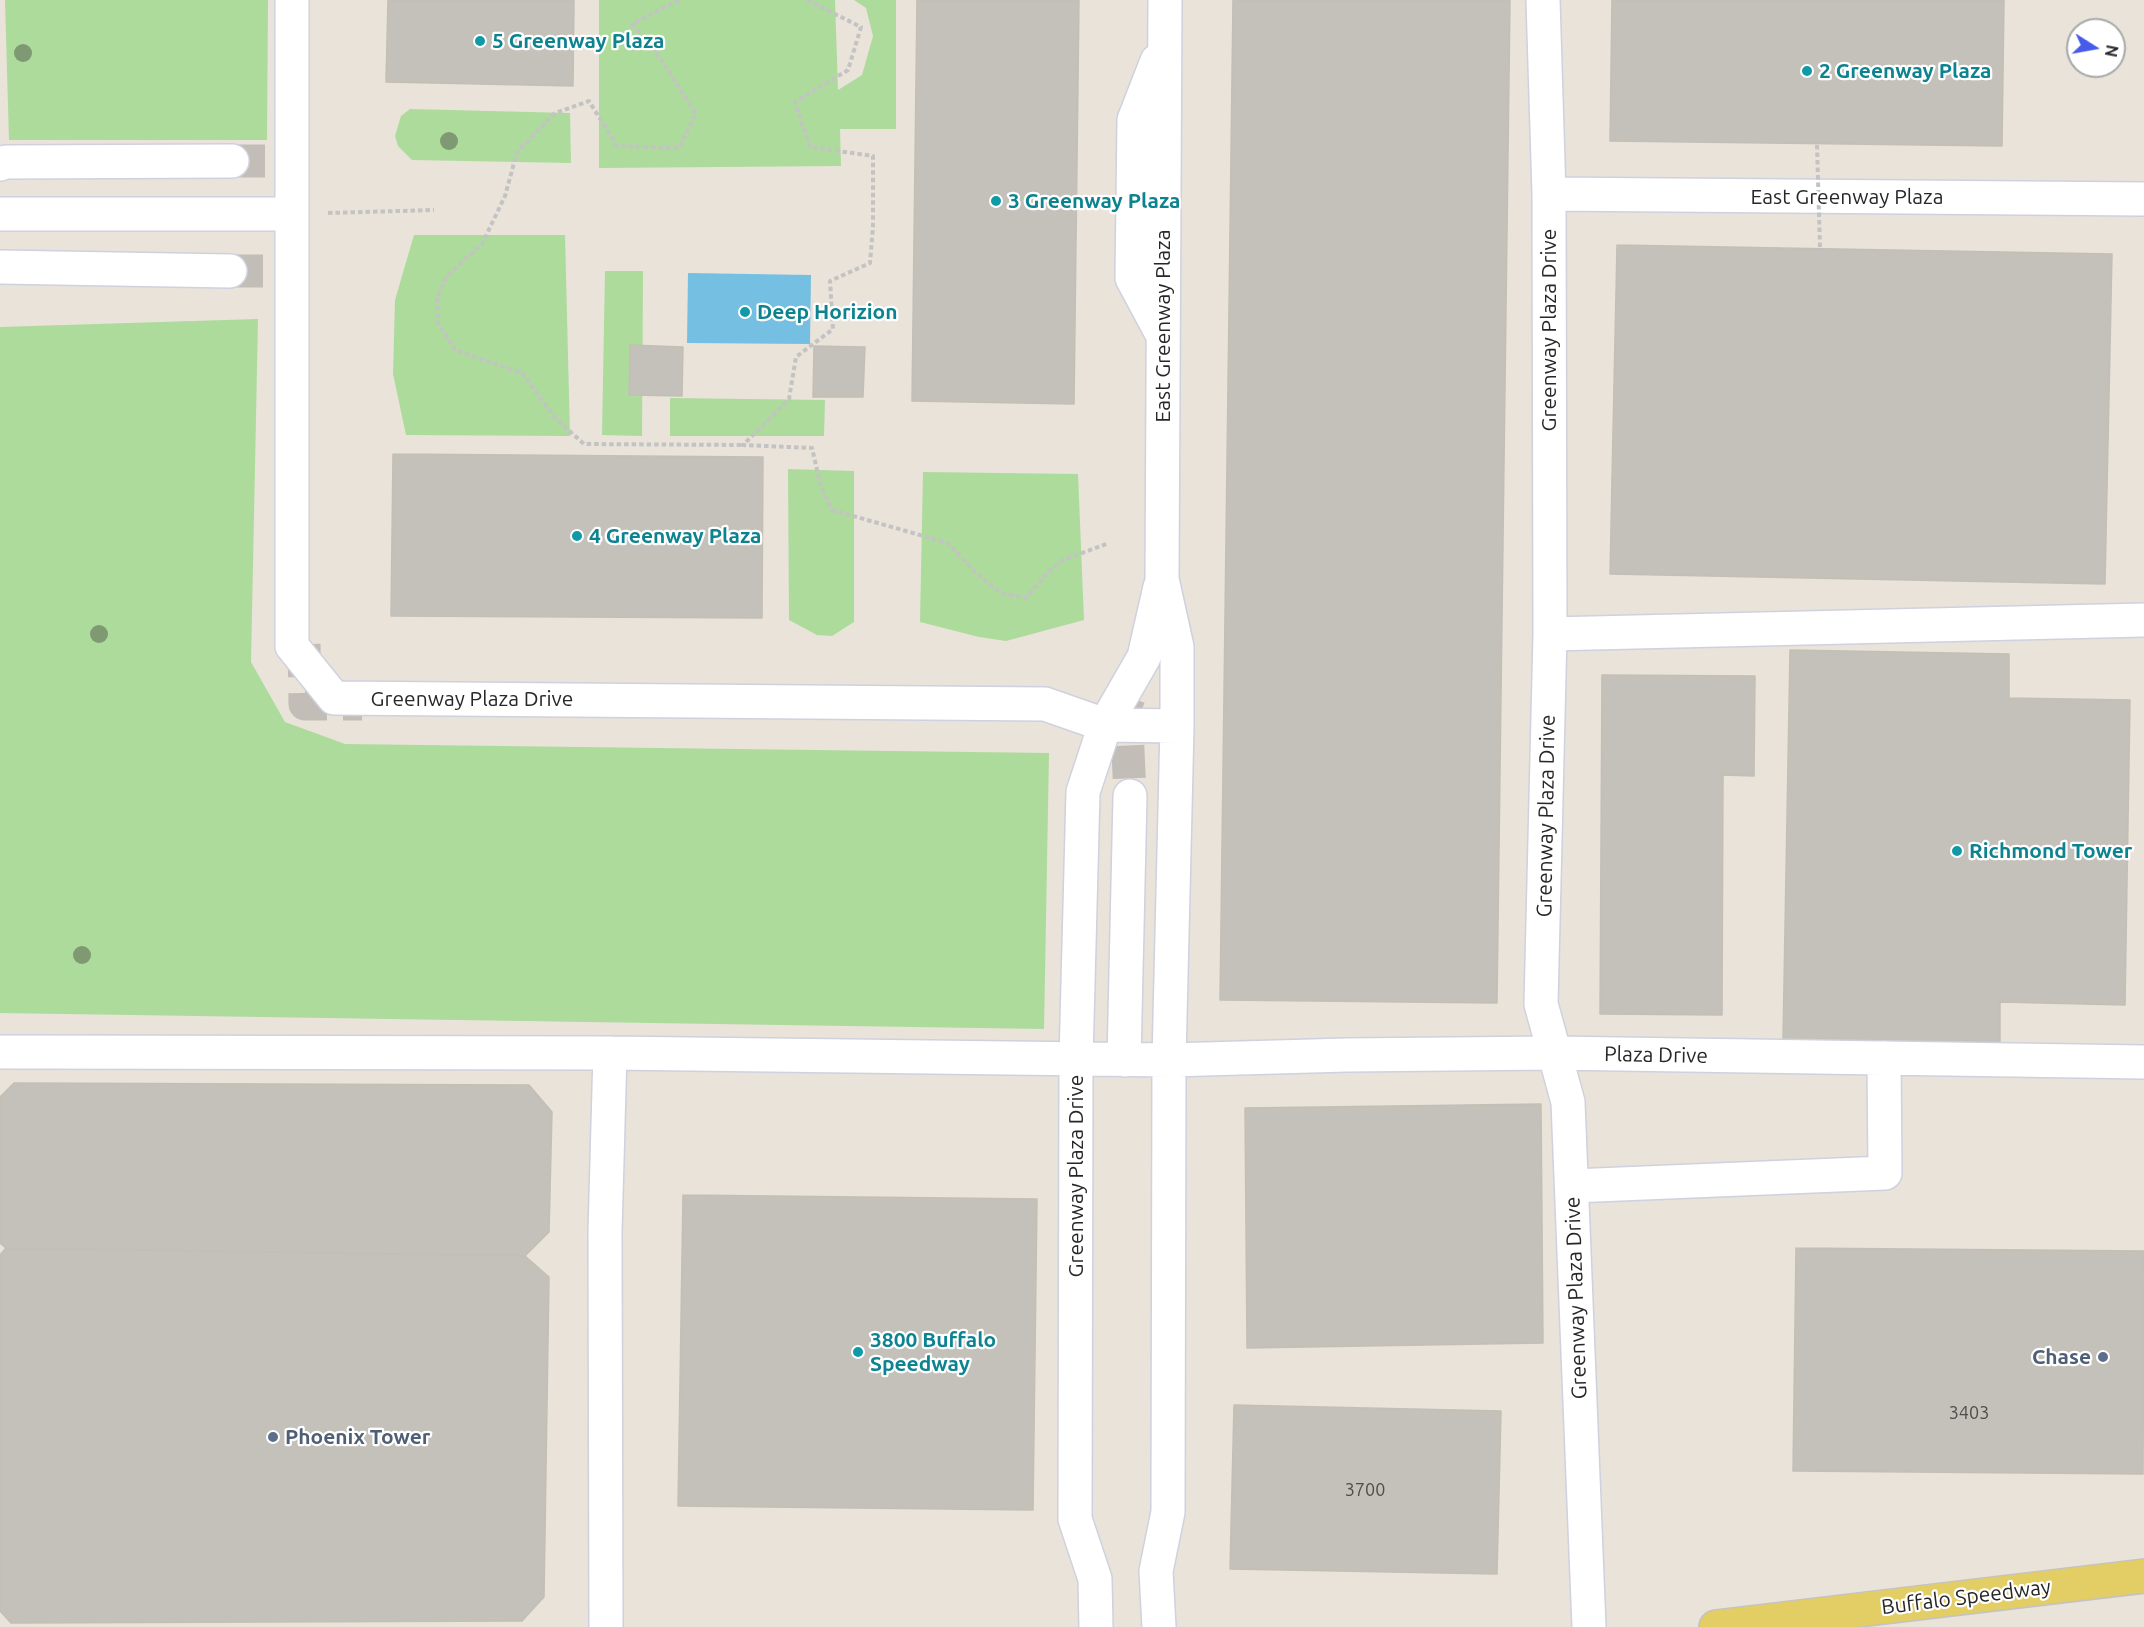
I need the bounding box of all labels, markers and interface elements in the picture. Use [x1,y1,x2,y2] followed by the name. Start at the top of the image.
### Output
[2066,18,2126,78] north arrow
[492,28,664,54] place label: 5 Greenway Plaza
[473,34,487,48] marker: 5 Greenway Plaza
[2102,43,2122,59] text: N
[1819,58,1991,84] place label: 2 Greenway Plaza
[1800,64,1814,78] marker: 2 Greenway Plaza
[1750,184,1944,210] street label: East Greenway Plaza
[1008,188,1180,214] place label: 3 Greenway Plaza
[989,194,1003,208] marker: 3 Greenway Plaza
[1150,229,1176,423] street label: East Greenway Plaza
[1536,229,1562,431] street label: Greenway Plaza Drive
[757,299,897,325] place label: Deep Horizion
[738,305,752,319] marker: Deep Horizion
[589,523,761,549] place label: 4 Greenway Plaza
[570,529,584,543] marker: 4 Greenway Plaza
[371,686,573,712] street label: Greenway Plaza Drive
[1532,714,1560,918] street label: Greenway Plaza Drive
[1969,838,2132,864] place label: Richmond Tower
[1950,844,1964,858] marker: Richmond Tower
[1604,1041,1708,1069] street label: Plaza Drive
[1063,1075,1089,1277] street label: Greenway Plaza Drive
[1560,1196,1592,1400] street label: Greenway Plaza Drive
[870,1327,996,1377] place label: 3800 Buffalo Speedway
[2032,1344,2091,1370] place label: Chase
[851,1345,865,1359] marker: 3800 Buffalo Speedway
[2096,1350,2110,1364] marker: Chase
[1949,1402,1989,1424] house number: 3403
[285,1424,430,1450] place label: Phoenix Tower
[266,1430,280,1444] marker: Phoenix Tower
[1345,1479,1385,1501] house number: 3700
[1880,1574,2052,1620] street label: Buffalo Speedway

